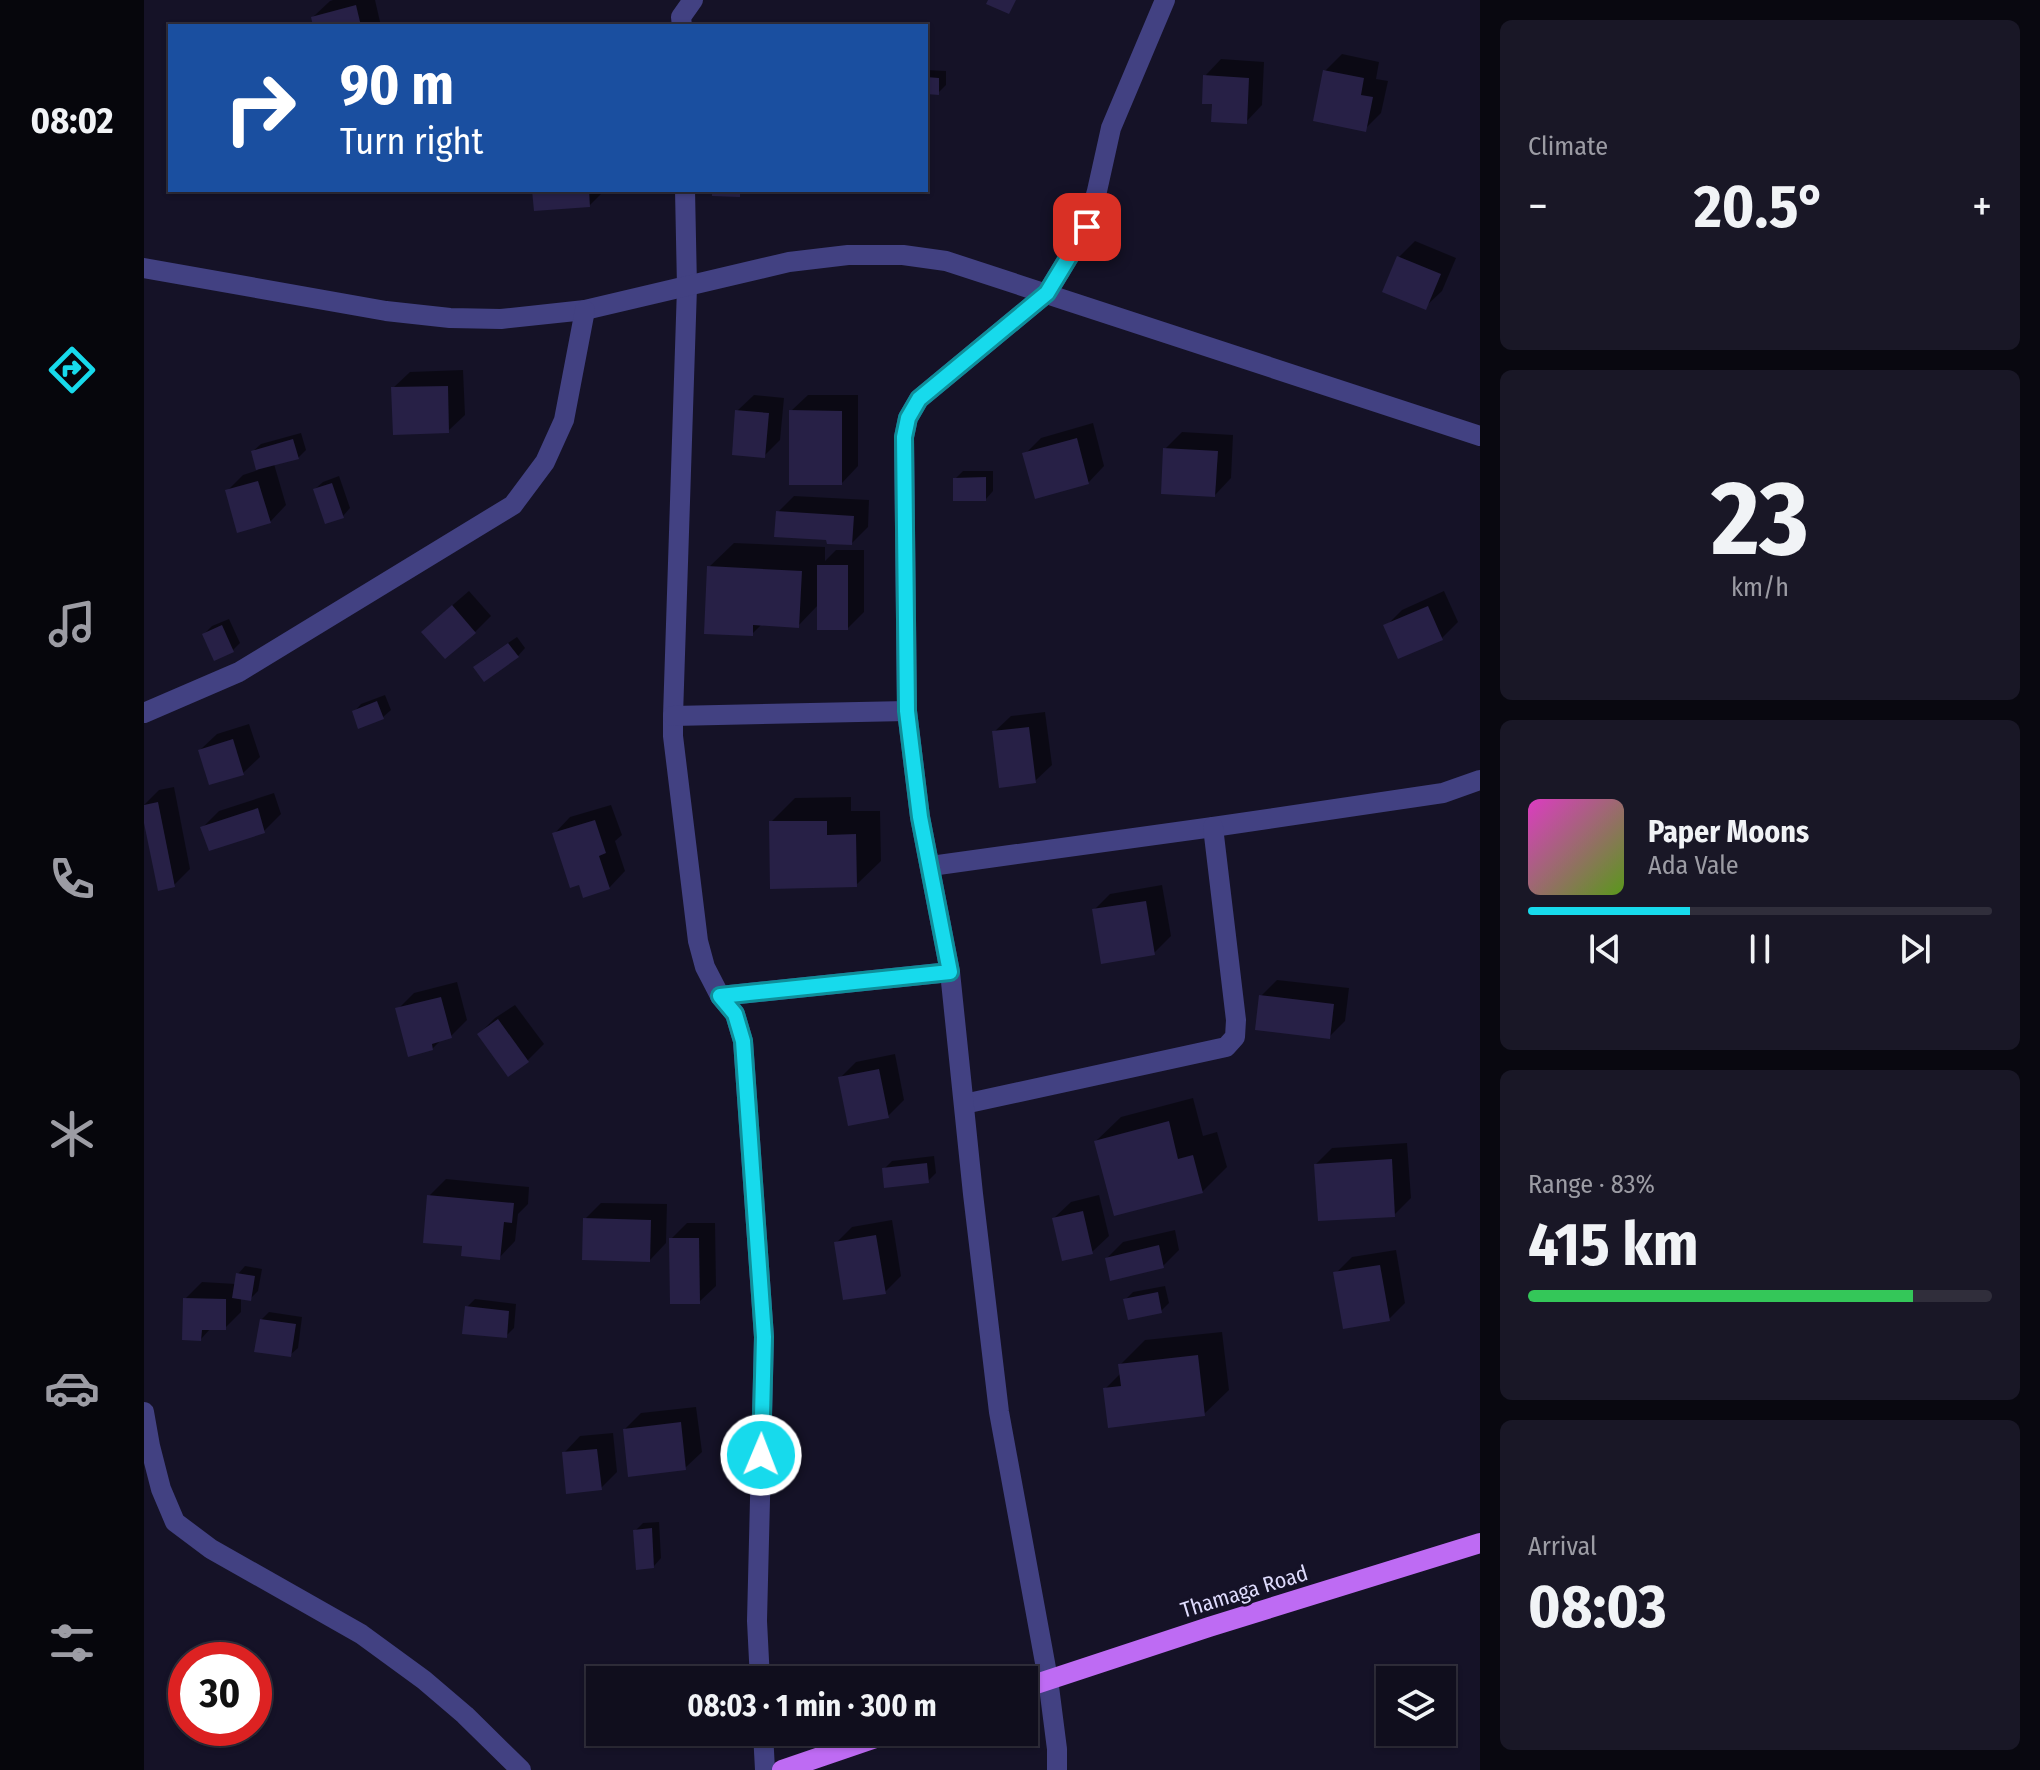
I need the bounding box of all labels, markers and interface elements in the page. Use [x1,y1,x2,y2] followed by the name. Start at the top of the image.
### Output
[340,52,454,119] text: 90 m
[208,56,312,160] icon: right
[31,99,113,143] text: 08:02
[340,120,483,164] text: Turn right
[1528,131,1608,162] text: Climate
[1694,171,1826,243] text: 20.5°
[1528,180,1548,233] text: −
[1972,180,1992,233] text: +
[1053,193,1121,261] pin
[1065,205,1109,249] icon: arrive
[44,342,100,398] icon: directions
[1711,457,1809,582] text: 23
[1731,572,1789,603] text: km/h
[44,596,100,652] icon: music
[1648,814,1809,850] text: Paper Moons
[1648,850,1739,881] text: Ada Vale
[44,851,100,907] icon: phone
[1583,927,1627,971] icon: previous
[1738,927,1782,971] icon: pause
[1893,927,1937,971] icon: next
[44,1106,100,1162] icon: climate
[1528,1169,1655,1200] text: Range · 83%
[1528,1209,1698,1281] text: 415 km
[44,1360,100,1416] icon: car
[719,1413,803,1497] position arrow
[1528,1531,1597,1562] text: Arrival
[1177,1559,1311,1624] street label: Thamaga Road
[1528,1571,1667,1643] text: 08:03
[44,1615,100,1671] icon: filters
[168,1642,272,1746] speed limit sign: 30
[1376,1666,1456,1746] map controls
[1376,1666,1456,1746] button: layers
[687,1688,937,1724] text: 08:03 · 1 min · 300 m

